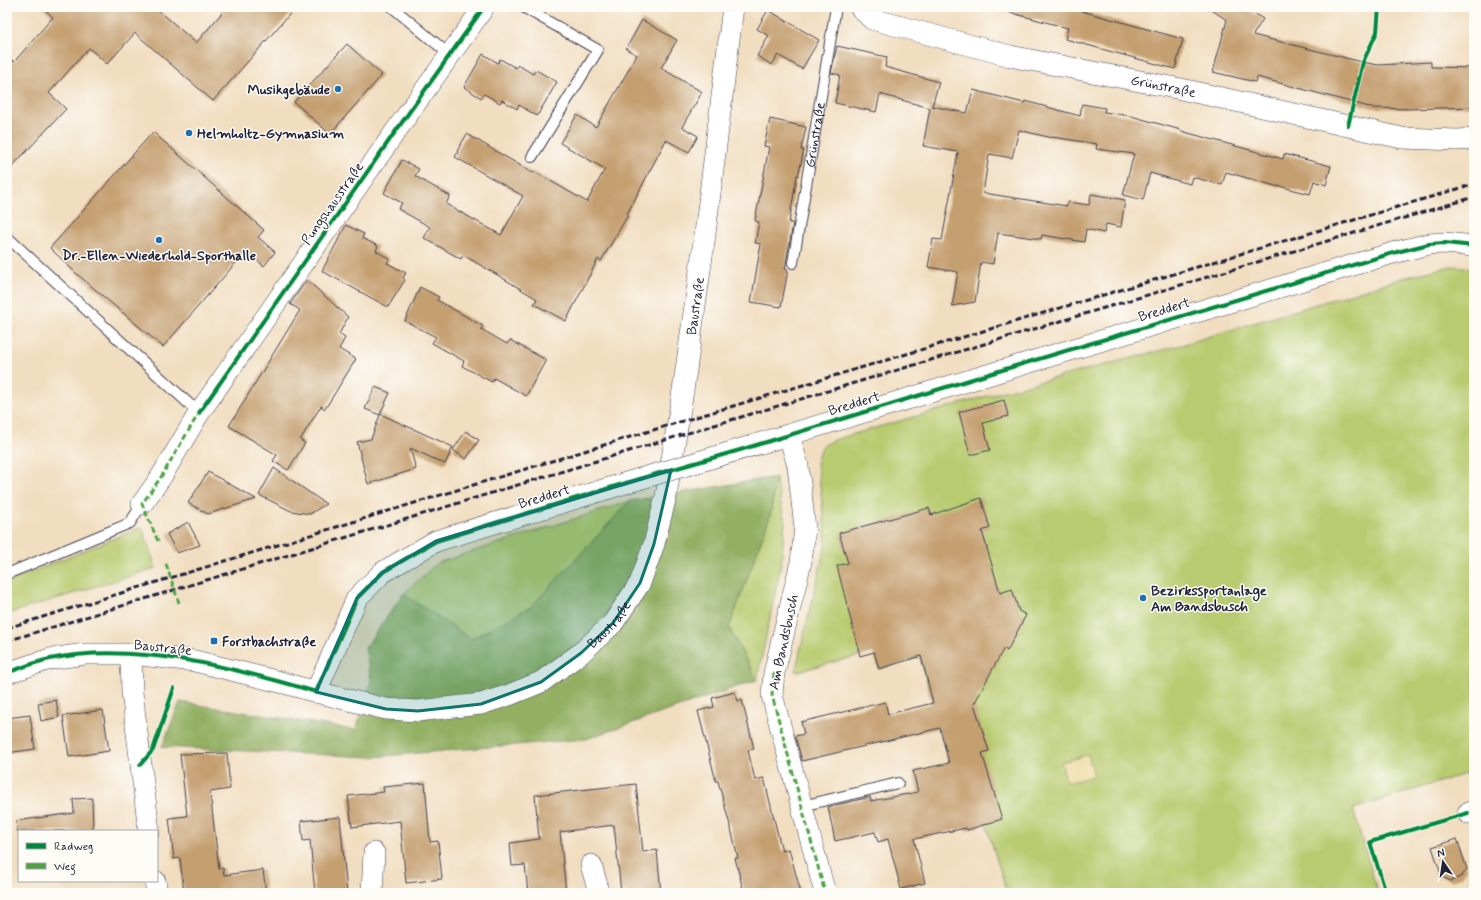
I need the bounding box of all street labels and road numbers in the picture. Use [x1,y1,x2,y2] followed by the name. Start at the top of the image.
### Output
[1129,71,1198,102] street label: Grünstraße
[801,101,830,169] street label: Grünstraße
[298,159,369,249] street label: Pungshausstraße
[683,276,709,336] street label: Baustraße
[1136,293,1193,326] street label: Breddert
[826,387,883,420] street label: Breddert
[516,480,573,513] street label: Breddert
[765,593,803,692] street label: Am Bandsbusch
[584,597,636,653] street label: Baustraße
[133,636,193,660] street label: Baustraße

